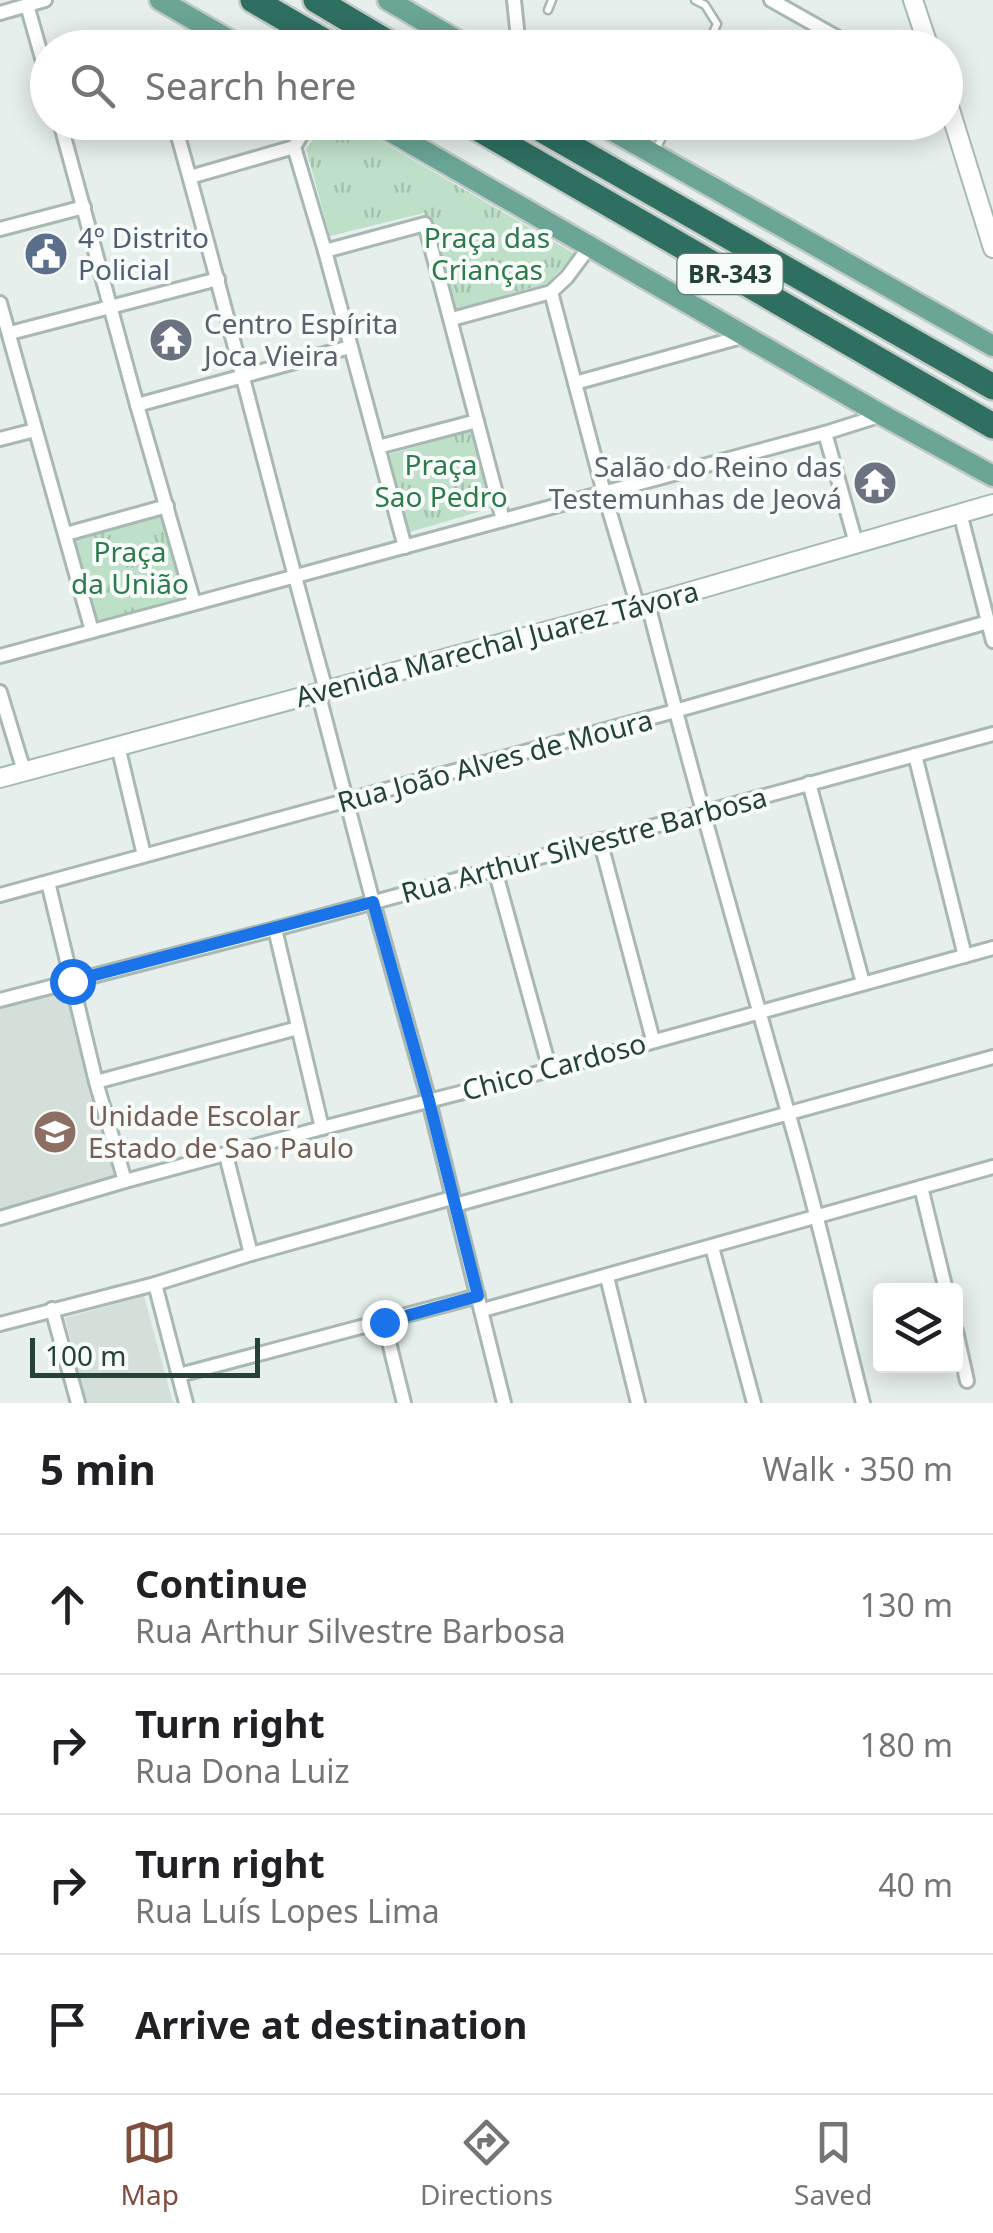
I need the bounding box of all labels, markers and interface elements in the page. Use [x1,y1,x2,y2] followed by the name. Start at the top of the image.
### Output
[30,30,963,140] search box
[65,58,120,113] icon: search
[145,59,356,111] text: Search here
[78,218,209,288] place label: 4º Distrito Policial
[424,218,550,288] park label: Praça das Crianças
[23,231,69,277] public building icon: 4º Distrito Policial
[678,254,782,294] road number: BR-343
[201,304,398,374] place label: Centro Espírita Joca Vieira
[148,317,194,363] temple icon: Centro Espírita Joca Vieira
[374,445,508,515] park label: Praça Sao Pedro
[549,447,842,517] place label: Salão do Reino das Testemunhas de Jeová
[852,460,898,506] temple icon: Salão do Reino das Testemunhas de Jeová
[71,532,189,602] park label: Praça da União
[291,571,703,715] street label: Avenida Marechal Juarez Távora
[333,700,656,820] street label: Rua João Alves de Moura
[397,777,771,911] street label: Rua Arthur Silvestre Barbosa
[50,959,96,1005] route start
[458,1023,650,1109] street label: Chico Cardoso
[88,1096,354,1166] place label: Unidade Escolar Estado de Sao Paulo
[32,1109,78,1155] school or university icon: Unidade Escolar Estado de Sao Paulo
[873,1283,963,1373] map controls
[873,1283,963,1373] button: layers
[362,1300,408,1346] route end
[30,1333,260,1378] scale bar
[45,1336,127,1374] text: 100 m
[40,1440,156,1497] text: 5 min
[762,1447,953,1490] text: Walk · 350 m
[135,1557,308,1609] text: Continue
[40,1577,95,1632] icon: ahead
[860,1583,953,1626] text: 130 m
[135,1609,566,1652] text: Rua Arthur Silvestre Barbosa
[135,1697,325,1749] text: Turn right
[40,1717,95,1772] icon: right
[860,1723,953,1766] text: 180 m
[135,1749,350,1792] text: Rua Dona Luiz
[135,1837,325,1889] text: Turn right
[40,1857,95,1912] icon: right
[878,1863,953,1906] text: 40 m
[135,1889,440,1932] text: Rua Luís Lopes Lima
[40,1997,95,2052] icon: arrive
[135,1998,527,2050] text: Arrive at destination
[121,2115,179,2213] tab: Map
[420,2115,553,2213] tab: Directions
[794,2115,872,2213] tab: Saved

